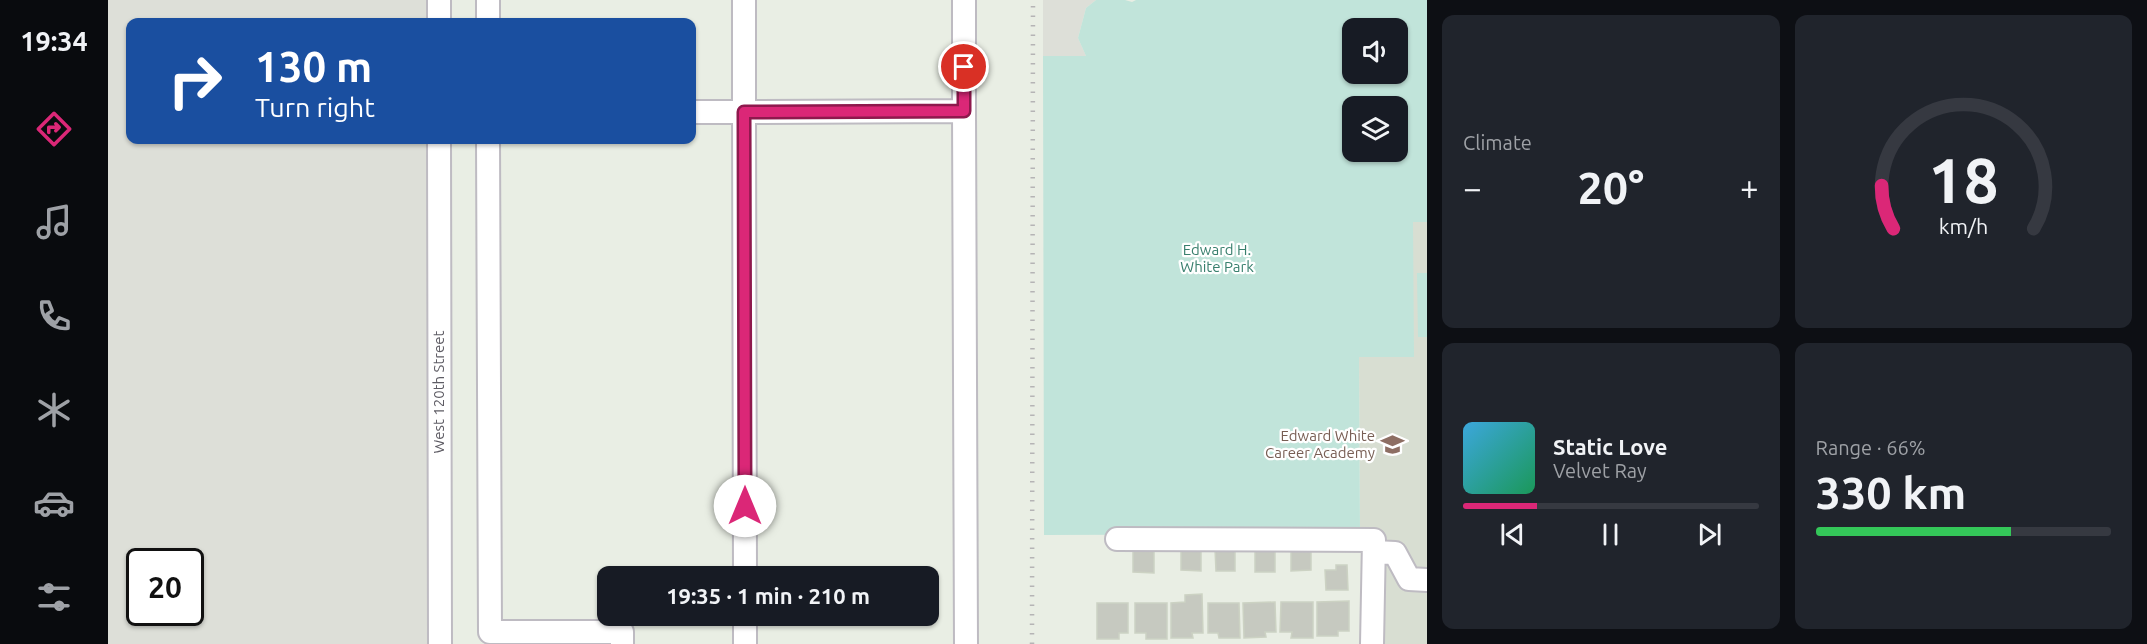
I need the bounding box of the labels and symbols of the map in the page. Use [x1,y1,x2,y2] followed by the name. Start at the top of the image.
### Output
[938,41,989,92] pin
[1180,241,1254,275] park label: Edward H. White Park
[430,330,447,453] street label: West 120th Street
[1265,427,1375,461] place label: Edward White Career Academy
[1380,432,1406,458] school or university icon: Edward White Career Academy
[713,474,777,538] position arrow
[126,548,204,626] speed limit sign: 20

